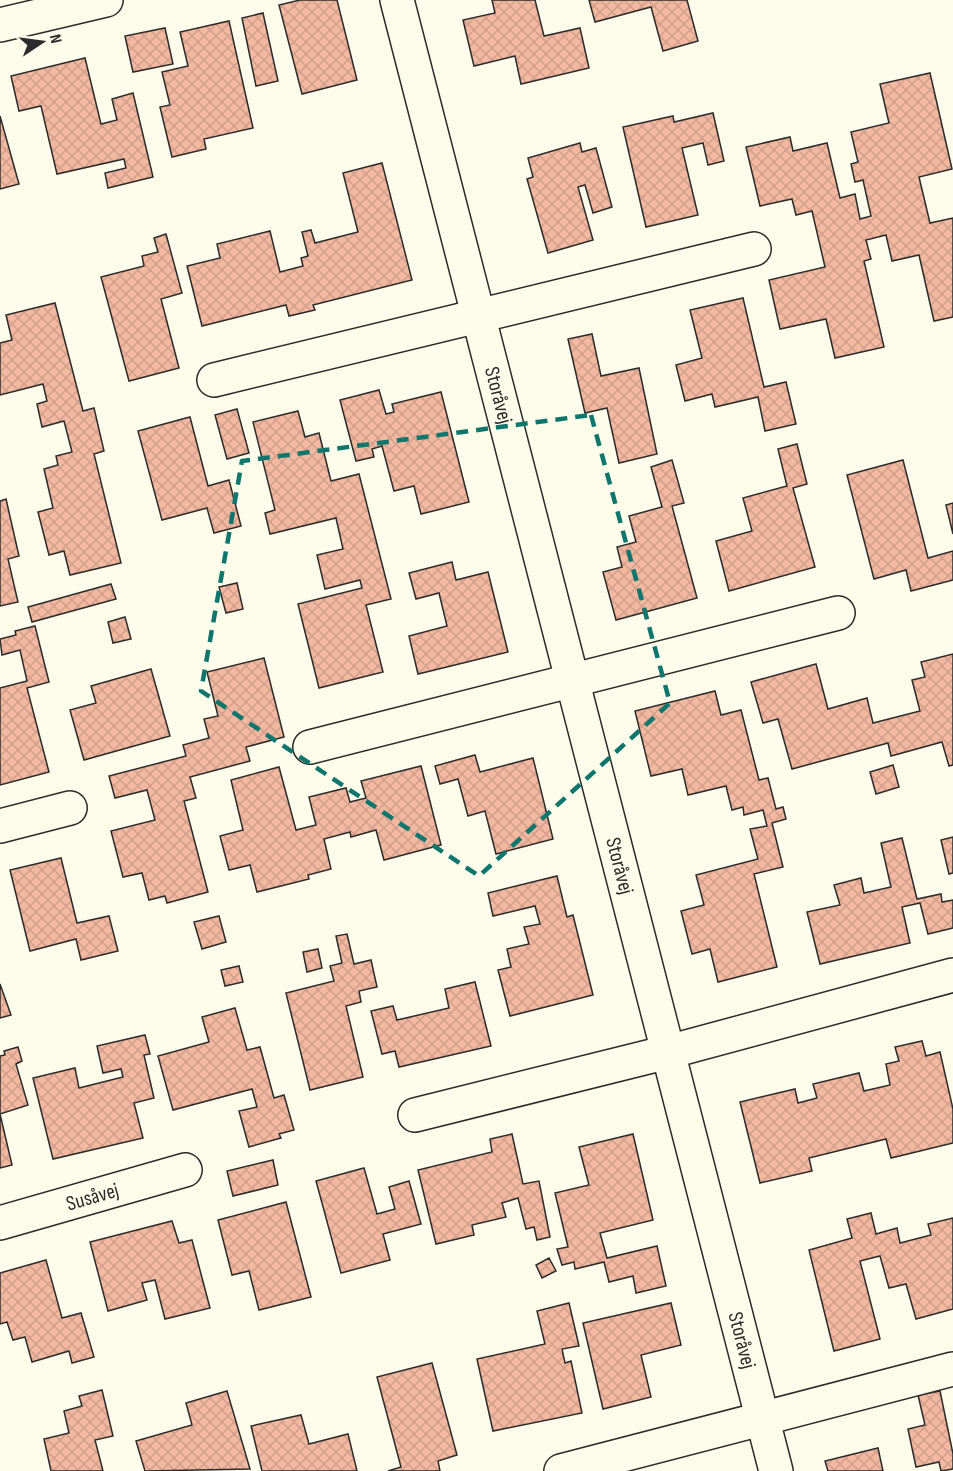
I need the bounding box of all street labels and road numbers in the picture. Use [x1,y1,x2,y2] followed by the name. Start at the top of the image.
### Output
[479,364,518,426] street label: Storåvej
[600,835,639,897] street label: Storåvej
[63,1178,122,1216] street label: Susåvej
[723,1309,761,1371] street label: Storåvej

